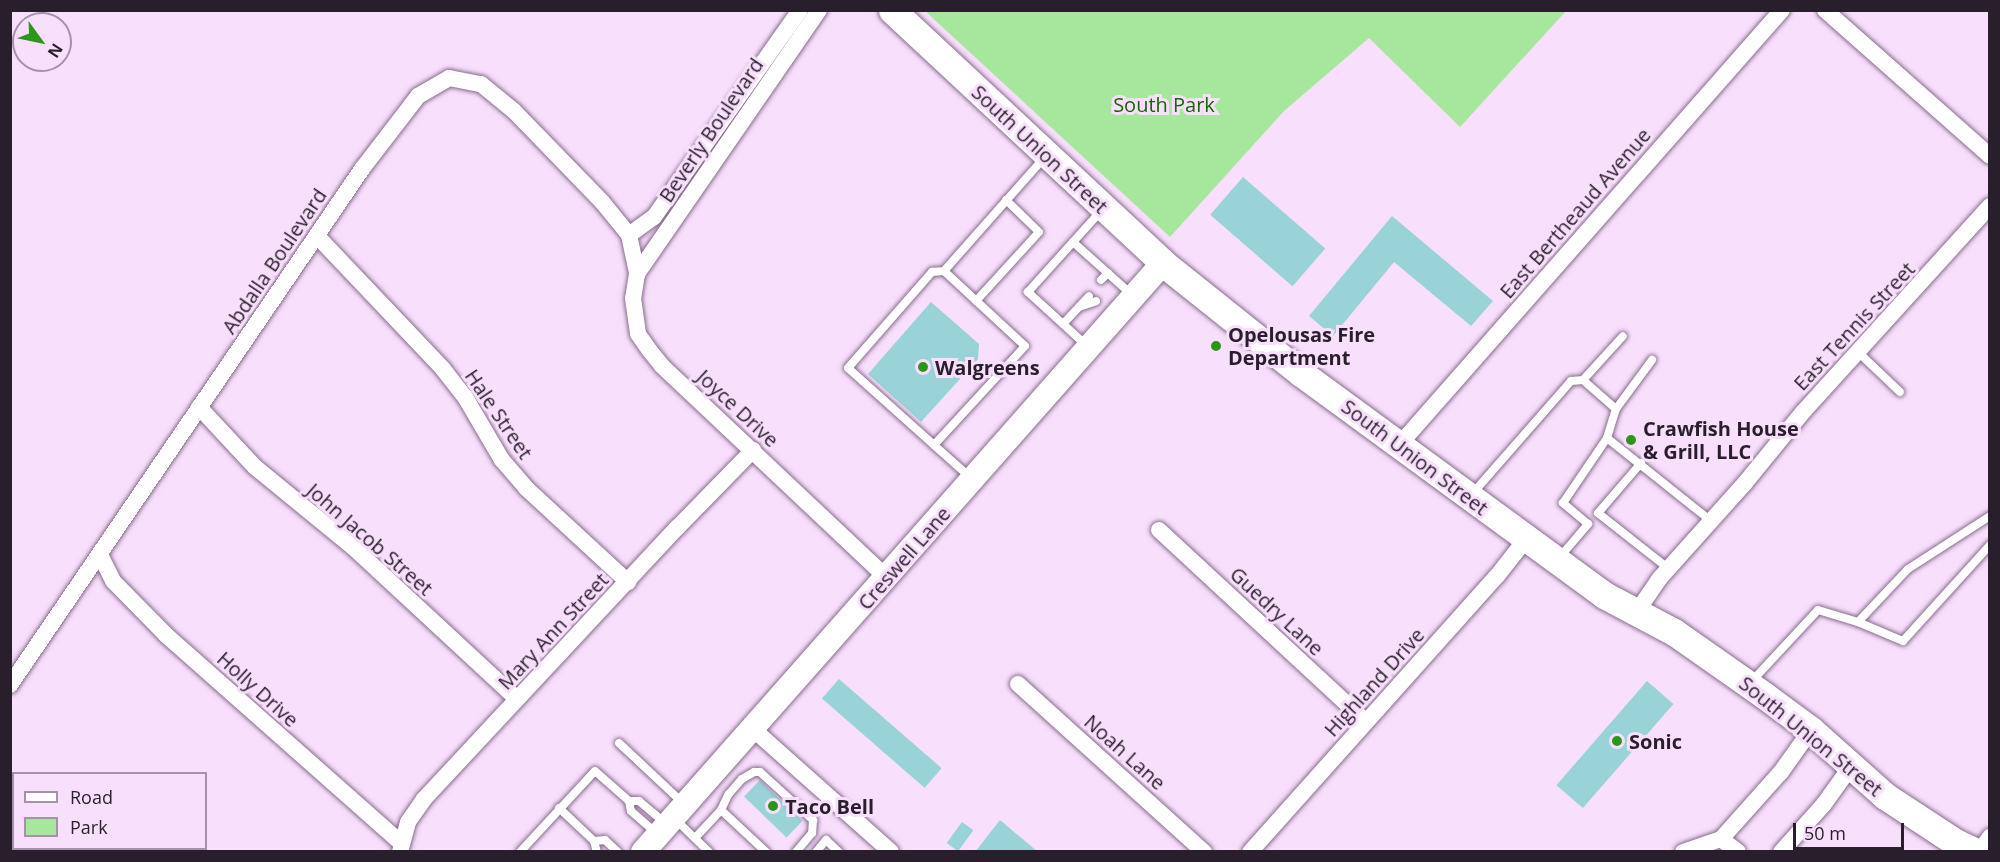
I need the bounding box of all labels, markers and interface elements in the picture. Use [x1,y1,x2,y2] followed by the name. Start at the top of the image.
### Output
[12,12,72,72] north arrow
[43,39,68,62] text: N
[654,53,768,207] street label: Beverly Boulevard
[967,80,1113,218] street label: South Union Street
[1113,92,1215,116] park label: South Park
[1495,123,1655,303] street label: East Bertheaud Avenue
[217,184,331,338] street label: Abdalla Boulevard
[1788,257,1920,395] street label: East Tennis Street
[1228,322,1375,369] place label: Opelousas Fire Department
[1209,339,1223,353] marker: Opelousas Fire Department
[935,355,1040,379] place label: Walgreens
[916,360,930,374] marker: Walgreens
[692,364,784,452] street label: Joyce Drive
[460,365,538,463] street label: Hale Street
[1337,394,1493,520] street label: South Union Street
[1643,416,1799,463] place label: Crawfish House & Grill, LLC
[1624,433,1638,447] marker: Crawfish House & Grill, LLC
[302,478,438,600] street label: John Jacob Street
[853,502,955,614] street label: Creswell Lane
[1225,562,1329,660] street label: Guedry Lane
[493,568,613,694] street label: Mary Ann Street
[1319,623,1429,741] street label: Highland Drive
[212,646,304,732] street label: Holly Drive
[1735,671,1887,801] street label: South Union Street
[1080,709,1170,795] street label: Noah Lane
[1629,729,1682,753] place label: Sonic
[1610,734,1624,748] marker: Sonic
[12,772,207,850] legend
[70,785,113,809] text: Road
[785,794,874,818] place label: Taco Bell
[766,799,780,813] marker: Taco Bell
[1796,811,1907,849] scale bar
[70,815,108,839] text: Park
[1804,821,1846,845] text: 50 m

